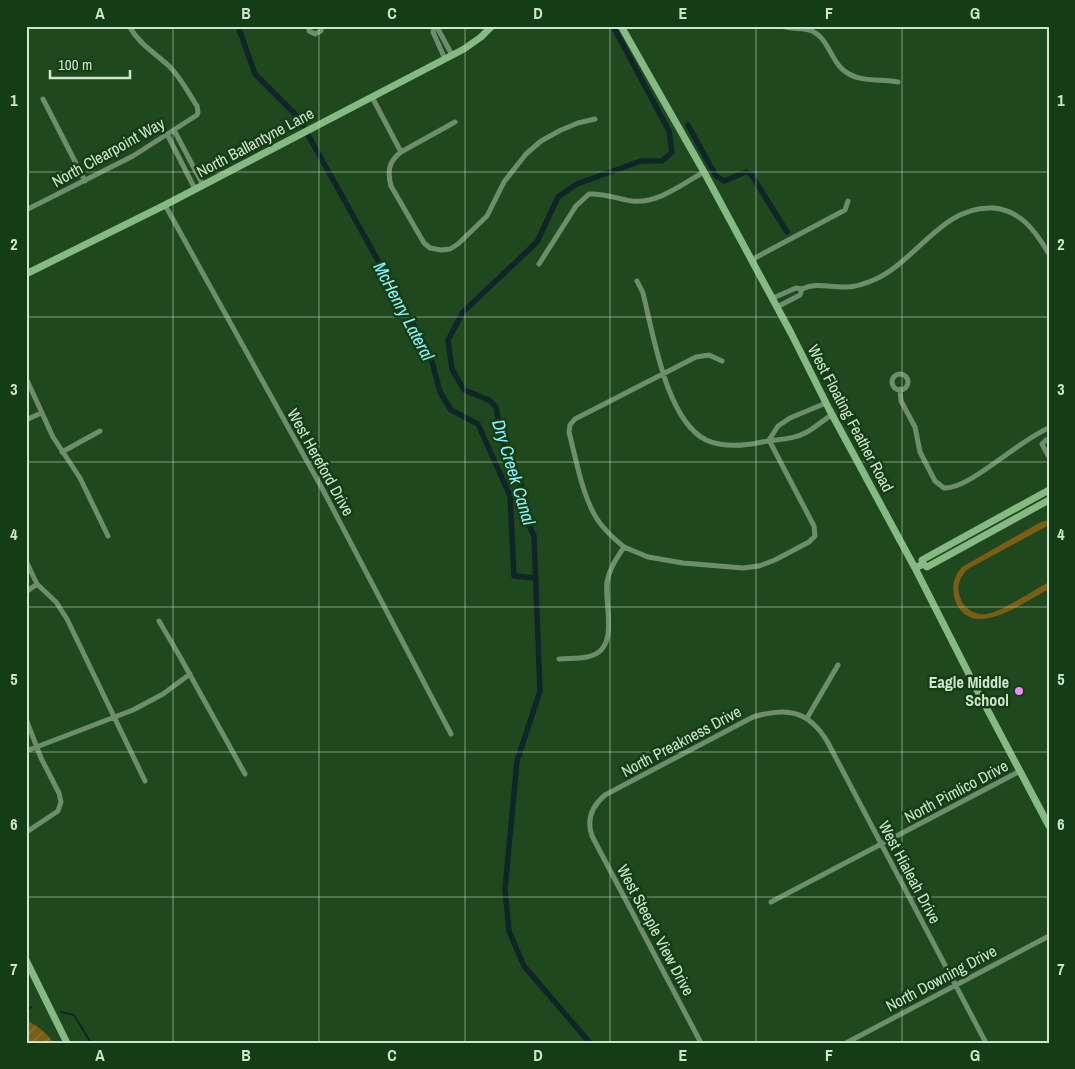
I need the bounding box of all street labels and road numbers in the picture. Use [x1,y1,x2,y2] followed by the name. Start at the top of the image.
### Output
[193,102,317,182] street label: North Ballantyne Lane
[48,112,169,192] street label: North Clearpoint Way
[803,340,899,496] street label: West Floating Feather Road
[282,404,360,520] street label: West Hereford Drive
[617,700,745,782] street label: North Preakness Drive
[900,754,1012,828] street label: North Pimlico Drive
[874,817,946,927] street label: West Hialeah Drive
[612,861,700,999] street label: West Steeple View Drive
[882,940,1000,1016] street label: North Downing Drive

